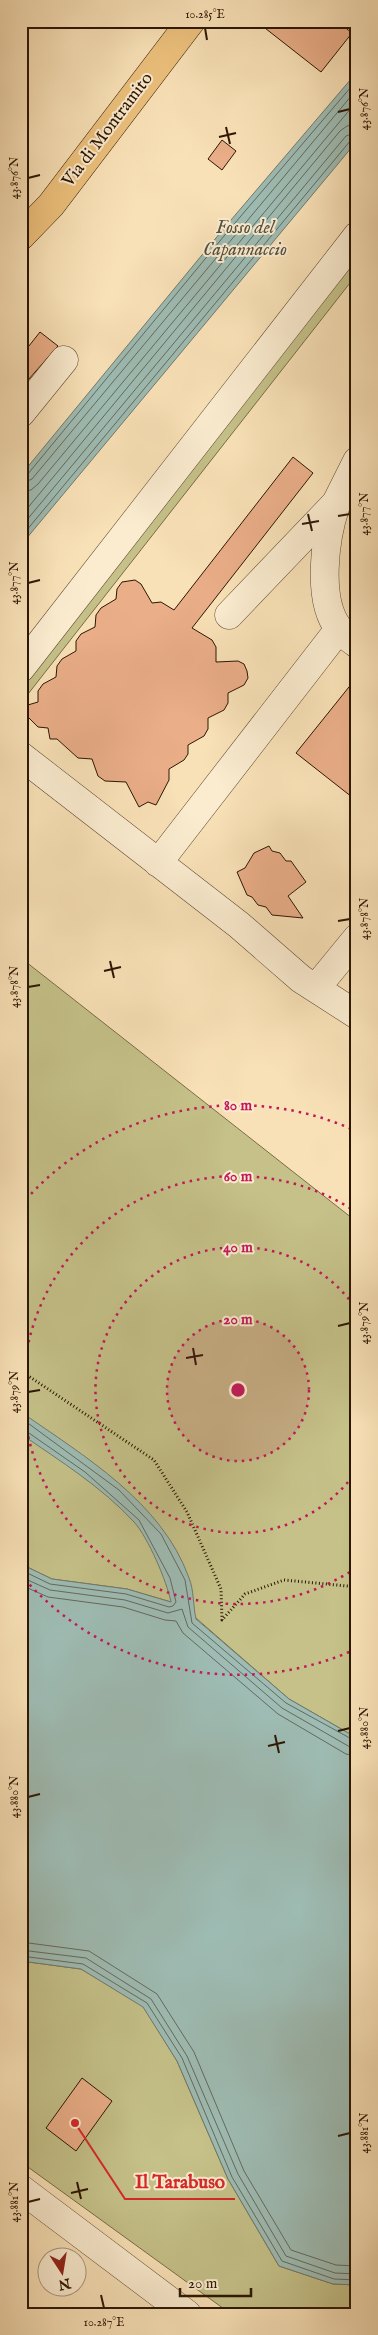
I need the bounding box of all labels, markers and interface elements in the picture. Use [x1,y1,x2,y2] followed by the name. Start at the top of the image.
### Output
[185,7,225,22] text: 10.285°E
[57,68,159,193] street label: Via di Montramito
[357,87,372,130] text: 43.876°N
[7,156,22,199] text: 43.876°N
[203,216,287,262] water label: Fosso del Capannaccio
[357,492,372,536] text: 43.877°N
[7,561,22,605] text: 43.877°N
[357,897,372,940] text: 43.878°N
[7,965,22,1008] text: 43.878°N
[224,1096,252,1115] text: 80 m
[224,1167,253,1186] text: 60 m
[223,1238,253,1257] text: 40 m
[357,1301,372,1344] text: 43.879°N
[223,1310,253,1329] text: 20 m
[7,1370,22,1413] text: 43.879°N
[229,1381,247,1399] centre of rings
[357,1706,372,1749] text: 43.880°N
[7,1775,22,1818] text: 43.880°N
[357,2112,372,2154] text: 43.881°N
[125,2165,235,2199] callout: Il Tarabuso
[135,2171,225,2195] text: Il Tarabuso
[7,2181,22,2223] text: 43.881°N
[38,2248,88,2298] north arrow
[180,2265,252,2297] scale bar
[57,2273,73,2294] text: N
[188,2274,218,2293] text: 20 m
[84,2315,124,2330] text: 10.287°E

